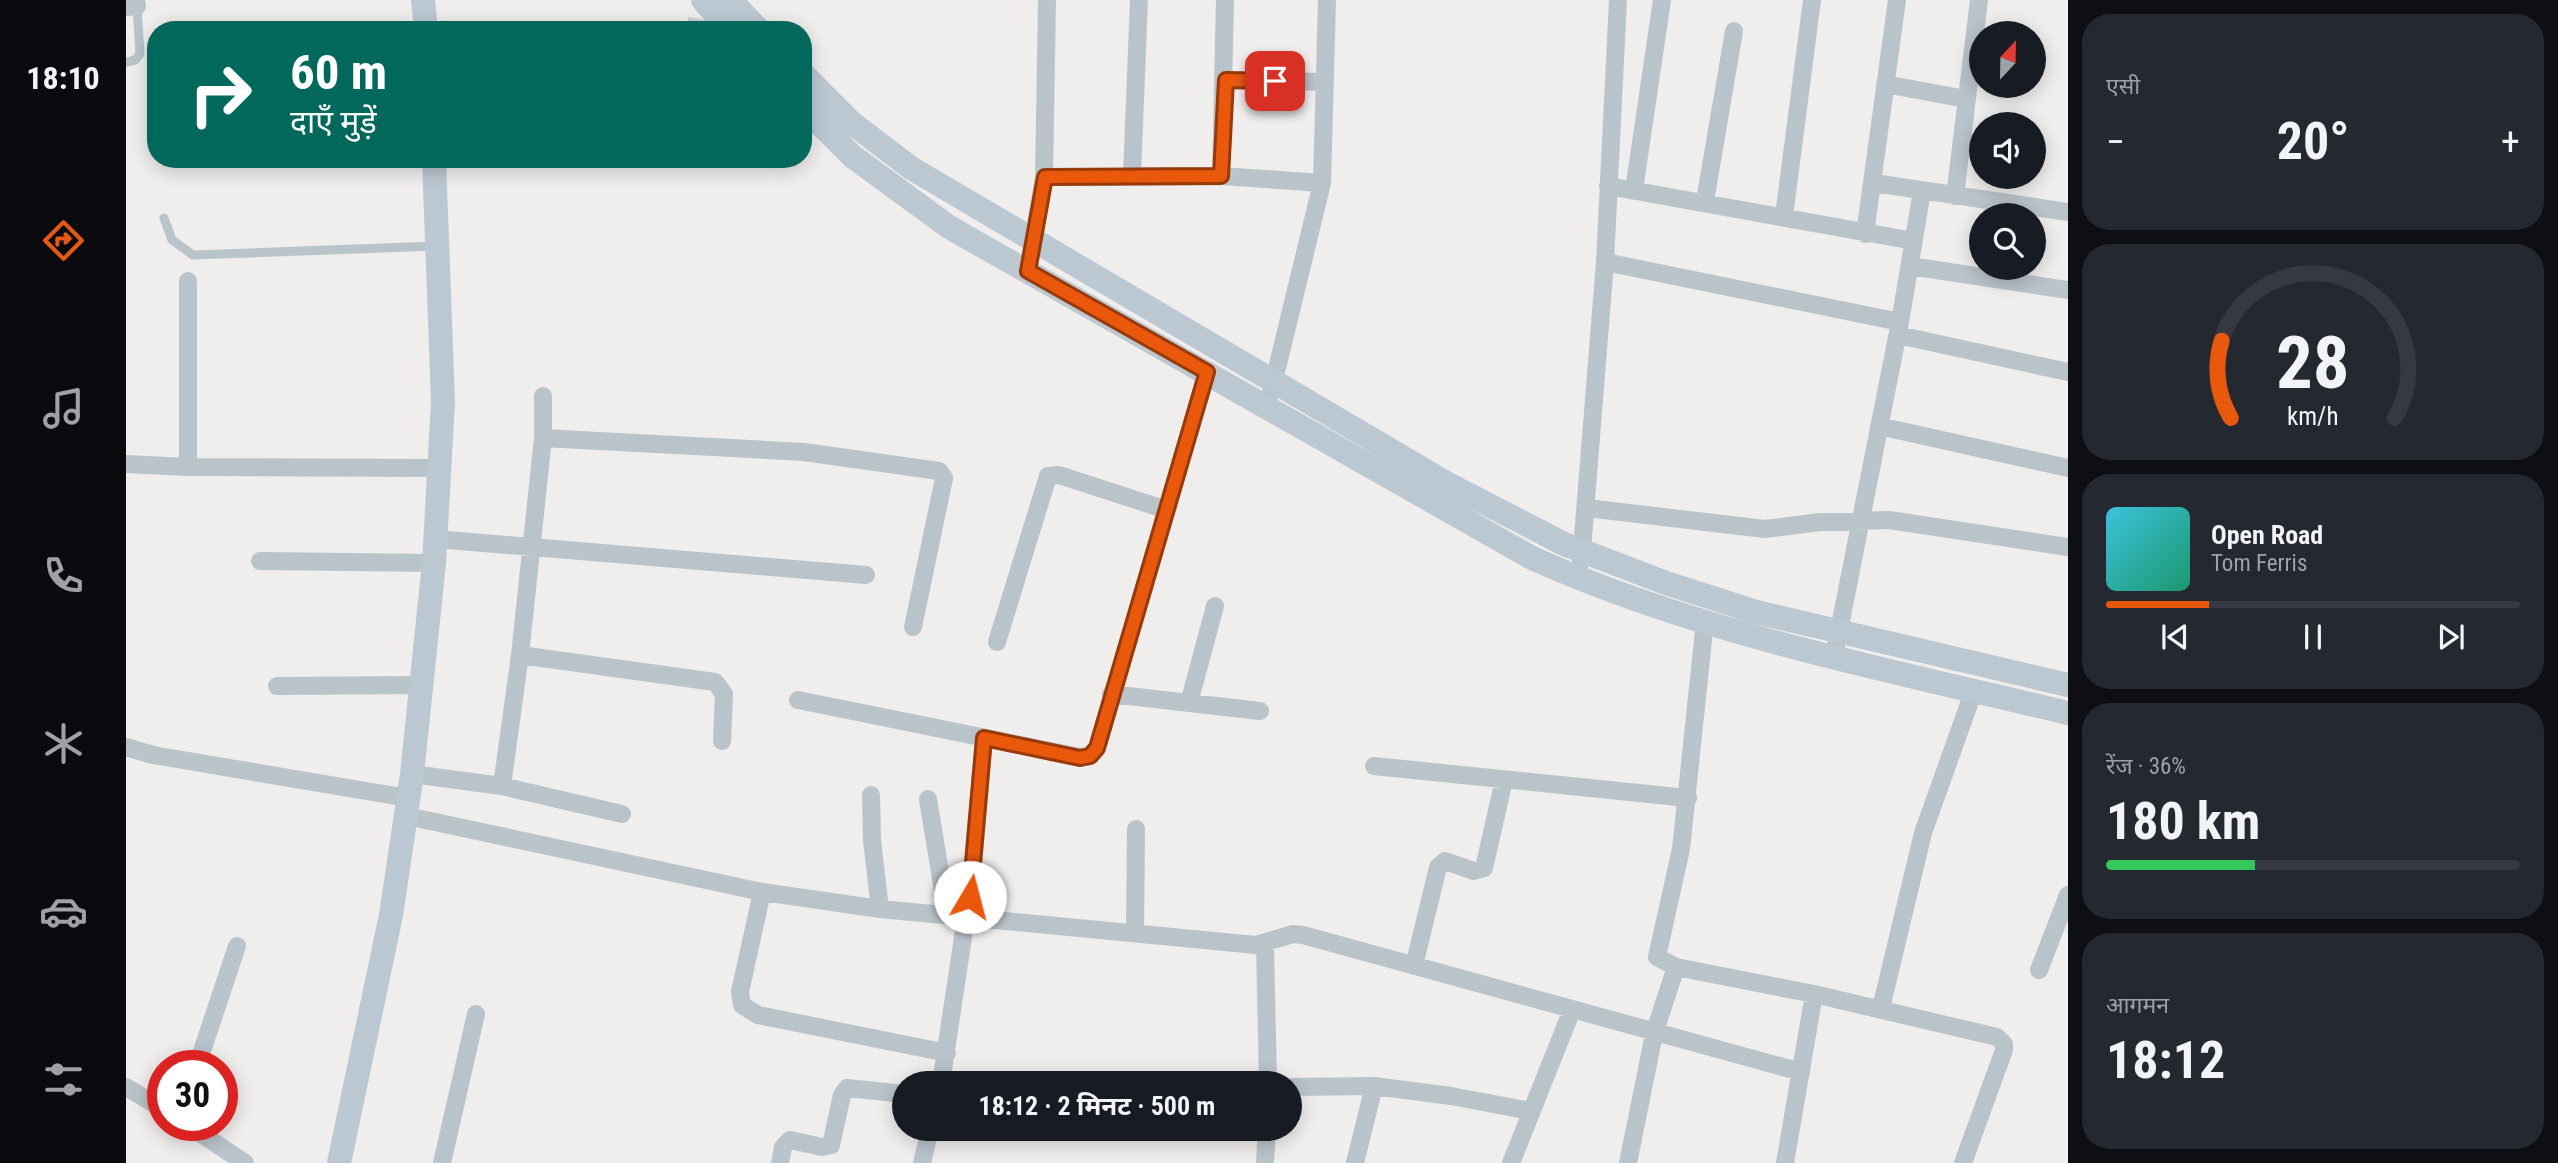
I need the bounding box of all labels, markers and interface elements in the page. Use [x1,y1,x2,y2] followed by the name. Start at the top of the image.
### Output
[1969,21,2046,98] north arrow
[1969,21,2046,280] map controls
[290,44,387,101] text: 60 m
[175,49,266,140] icon: right
[1245,51,1305,111] pin
[26,59,100,97] text: 18:10
[1256,62,1294,100] icon: arrive
[2106,73,2140,100] text: एसी
[290,103,377,141] text: दाएँ मुड़ें
[2277,111,2349,172] text: 20°
[1969,112,2046,189] button: sound
[2106,120,2125,164] text: −
[2501,120,2520,164] text: +
[1969,203,2046,280] button: search
[39,216,88,265] icon: directions
[2276,320,2350,406] text: 28
[39,384,88,433] icon: music
[2287,401,2339,430] text: km/h
[2211,520,2323,550] text: Open Road
[2211,550,2307,577] text: Tom Ferris
[39,551,88,600] icon: phone
[2156,618,2194,656] icon: previous
[2294,618,2332,656] icon: pause
[2432,618,2470,656] icon: next
[39,719,88,768] icon: climate
[2106,753,2186,780] text: रेंज · 36%
[2106,791,2260,852] text: 180 km
[933,860,1007,934] position arrow
[39,887,88,936] icon: car
[2106,992,2169,1019] text: आगमन
[2106,1030,2225,1091] text: 18:12
[147,1050,238,1141] speed limit sign: 30
[39,1055,88,1104] icon: filters
[979,1091,1215,1121] text: 18:12 · 2 मिनट · 500 m

